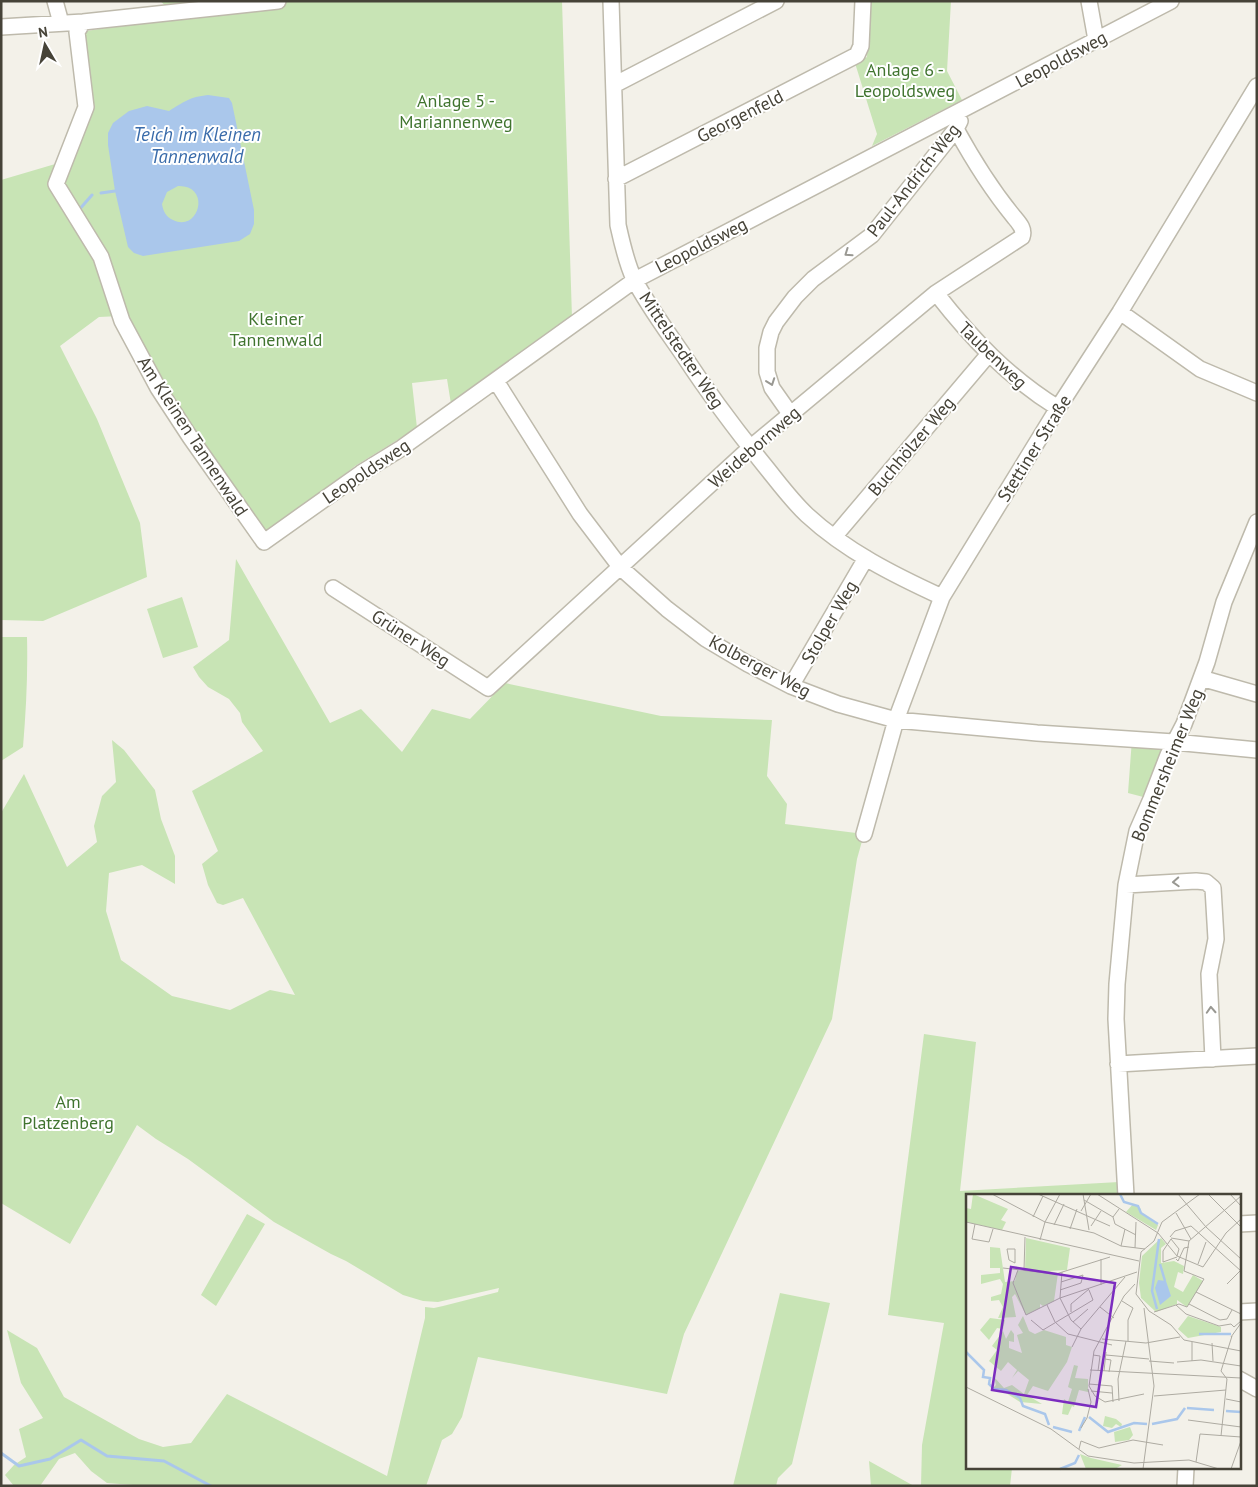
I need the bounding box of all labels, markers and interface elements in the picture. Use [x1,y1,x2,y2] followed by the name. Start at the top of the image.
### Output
[20,20,70,70] north arrow
[37,23,49,42] text: N
[1011,25,1111,93] street label: Leopoldsweg
[855,58,955,102] park label: Anlage 6 - Leopoldsweg
[693,84,787,148] street label: Georgenfeld
[399,89,513,133] park label: Anlage 5 - Mariannenweg
[861,119,965,241] street label: Paul-Andrich-Weg
[133,122,261,168] water label: Teich im Kleinen Tannenwald
[651,212,751,278] street label: Leopoldsweg
[844,247,853,256] one-way arrow
[634,287,730,413] street label: Mittelstedter Weg
[230,307,322,351] park label: Kleiner Tannenwald
[954,316,1032,394] street label: Taubenweg
[133,352,253,520] street label: Am Kleinen Tannenwald
[765,377,775,386] one-way arrow
[992,390,1076,506] street label: Stettiner Straße
[863,391,959,501] street label: Buchhölzer Weg
[703,401,805,493] street label: Weidebornweg
[318,433,414,509] street label: Leopoldsweg
[796,576,862,668] street label: Stolper Weg
[367,604,455,672] street label: Grüner Weg
[705,630,815,702] street label: Kolberger Weg
[1126,685,1208,845] street label: Bommersheimer Weg
[1172,877,1180,888] one-way arrow
[1206,1006,1216,1014] one-way arrow
[22,1090,114,1134] park label: Am Platzenberg
[966,1194,1240,1470] inset map

